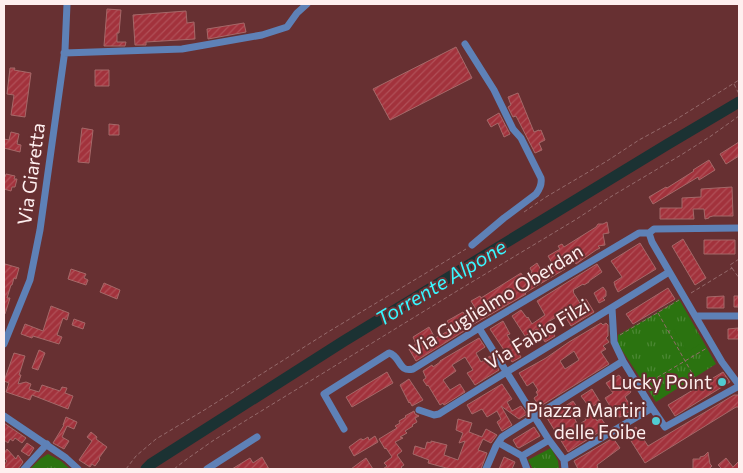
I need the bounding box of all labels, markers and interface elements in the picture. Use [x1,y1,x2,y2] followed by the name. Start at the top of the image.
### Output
[12,121,49,226] street label: Via Giaretta
[371,234,510,331] water label: Torrente Alpone
[405,239,587,360] street label: Via Guglielmo Oberdan
[480,293,593,374] street label: Via Fabio Filzi
[611,370,712,393] place label: Lucky Point
[716,376,728,388] marker: Lucky Point
[526,398,646,443] place label: Piazza Martiri delle Foibe
[650,415,662,427] marker: Piazza Martiri delle Foibe

